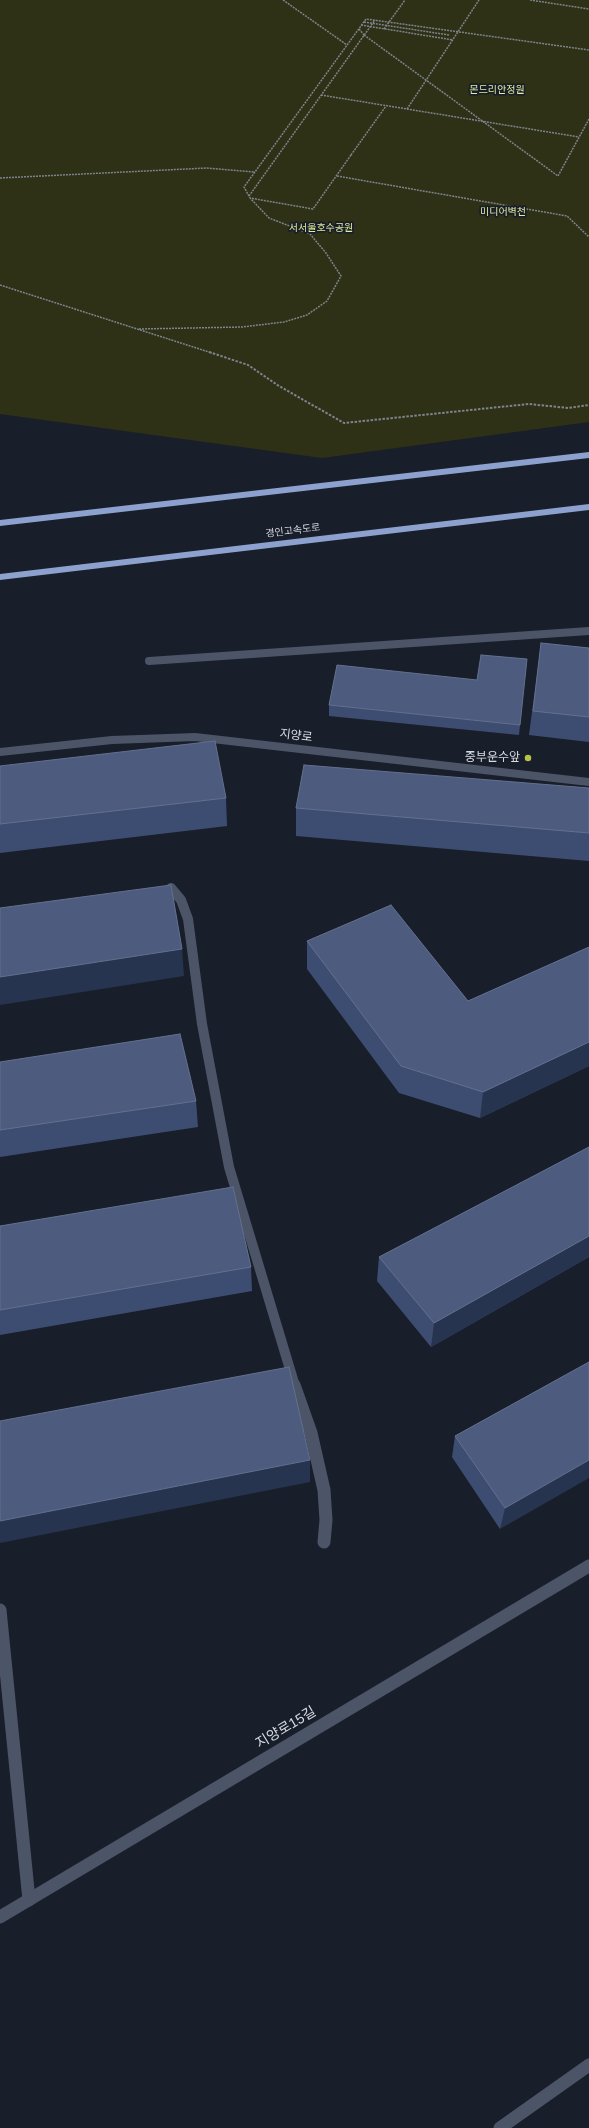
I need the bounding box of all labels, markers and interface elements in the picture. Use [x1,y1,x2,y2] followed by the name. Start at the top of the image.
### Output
[469,84,525,96] park label: 몬드리안정원
[480,206,526,218] park label: 미디어벽천
[289,222,353,234] park label: 서서울호수공원
[265,522,321,540] street label: 경인고속도로
[279,727,313,745] street label: 지양로
[465,751,520,765] place label: 중부운수앞
[523,753,533,763] marker: 중부운수앞
[253,1704,319,1752] street label: 지양로15길

